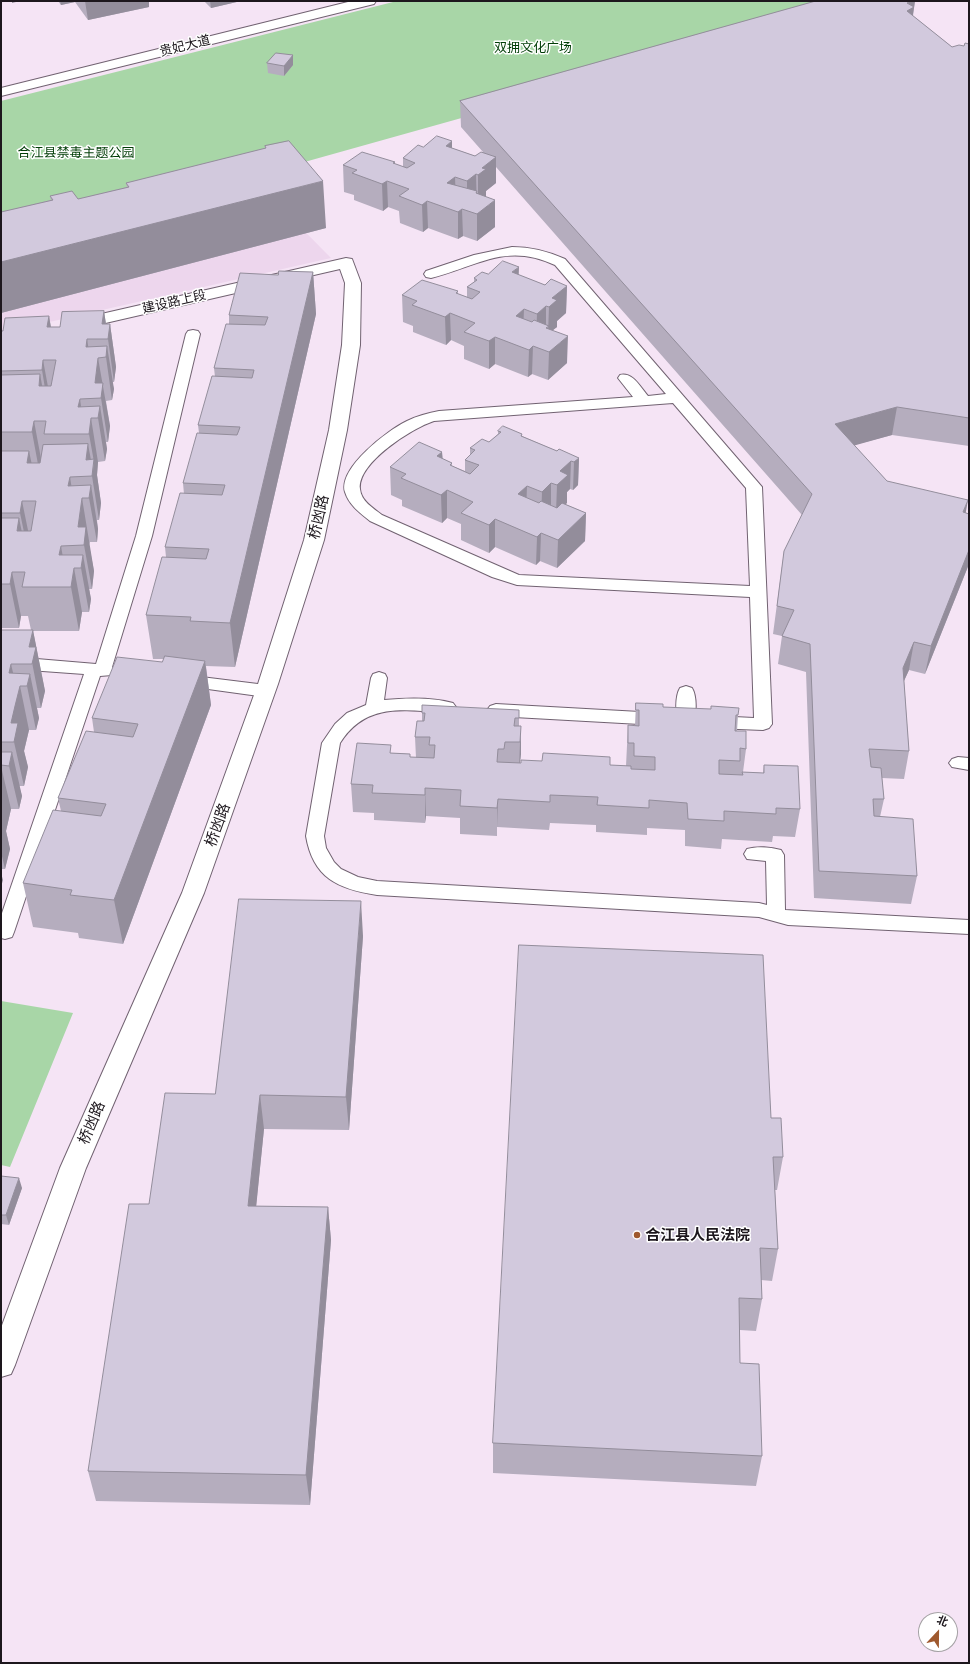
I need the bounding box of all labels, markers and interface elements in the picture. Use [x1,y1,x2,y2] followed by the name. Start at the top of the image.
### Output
[158,32,212,60] street label: 贵妃大道
[494,40,572,56] park label: 双拥文化广场
[18,145,134,161] park label: 合江县禁毒主题公园
[141,287,207,317] street label: 建设路上段
[305,493,333,541] street label: 桥凼路
[202,801,234,849] street label: 桥凼路
[75,1099,109,1147] street label: 桥凼路
[645,1226,750,1244] place label: 合江县人民法院
[632,1230,642,1240] marker: 合江县人民法院
[918,1612,958,1652] north arrow
[935,1614,949,1628] text: 北

